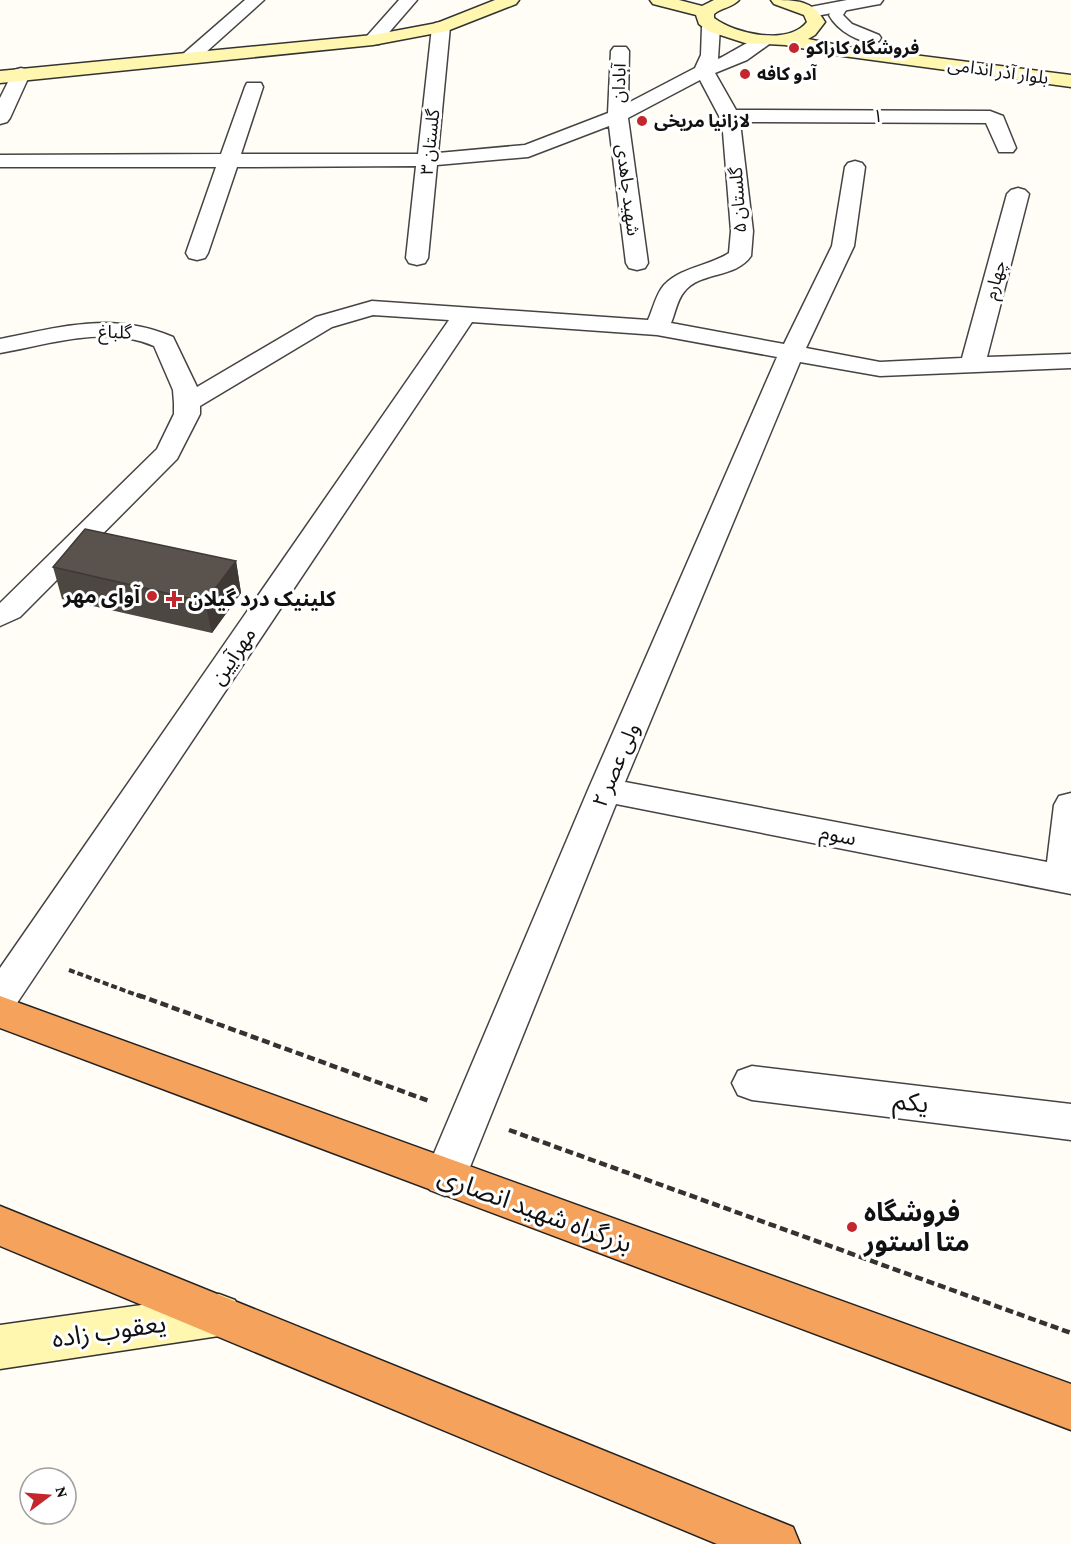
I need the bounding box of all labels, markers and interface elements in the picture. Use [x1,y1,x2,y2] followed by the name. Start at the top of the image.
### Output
[806,38,919,59] place label: فروشگاه کاراکو
[787,41,801,55] marker: فروشگاه کاراکو
[946,54,1050,89] street label: بلوار آذر اندامی
[608,62,631,103] street label: آبادان
[757,63,818,84] place label: آدو کافه
[738,67,752,81] marker: آدو کافه
[873,106,883,126] street label: ۱
[417,108,444,176] street label: گلستان ۳
[654,111,750,132] place label: لازانیا مریخی
[635,114,649,128] marker: لازانیا مریخی
[611,143,644,237] street label: شهید جاهدی
[726,166,751,234] street label: گلستان ۵
[980,258,1014,303] street label: چهارم
[98,321,133,347] street label: گلباغ
[62,584,141,608] place label: آوای مهر
[188,587,336,611] place label: کلینیک درد گیلان
[145,589,159,603] marker: آوای مهر
[165,590,183,608] marker: کلینیک درد گیلان
[205,623,261,689] street label: مهرآیین
[588,719,644,811] street label: ولی عصر ۲
[817,820,858,854] street label: سوم
[891,1085,930,1124] street label: یکم
[434,1161,636,1259] street label: بزرگراه شهید انصاری
[863,1198,970,1257] place label: فروشگاه متا استور
[845,1220,859,1234] marker: فروشگاه متا استور
[50,1309,168,1353] street label: یعقوب زاده
[18,1466,78,1526] north arrow
[52,1484,72,1500] text: N

